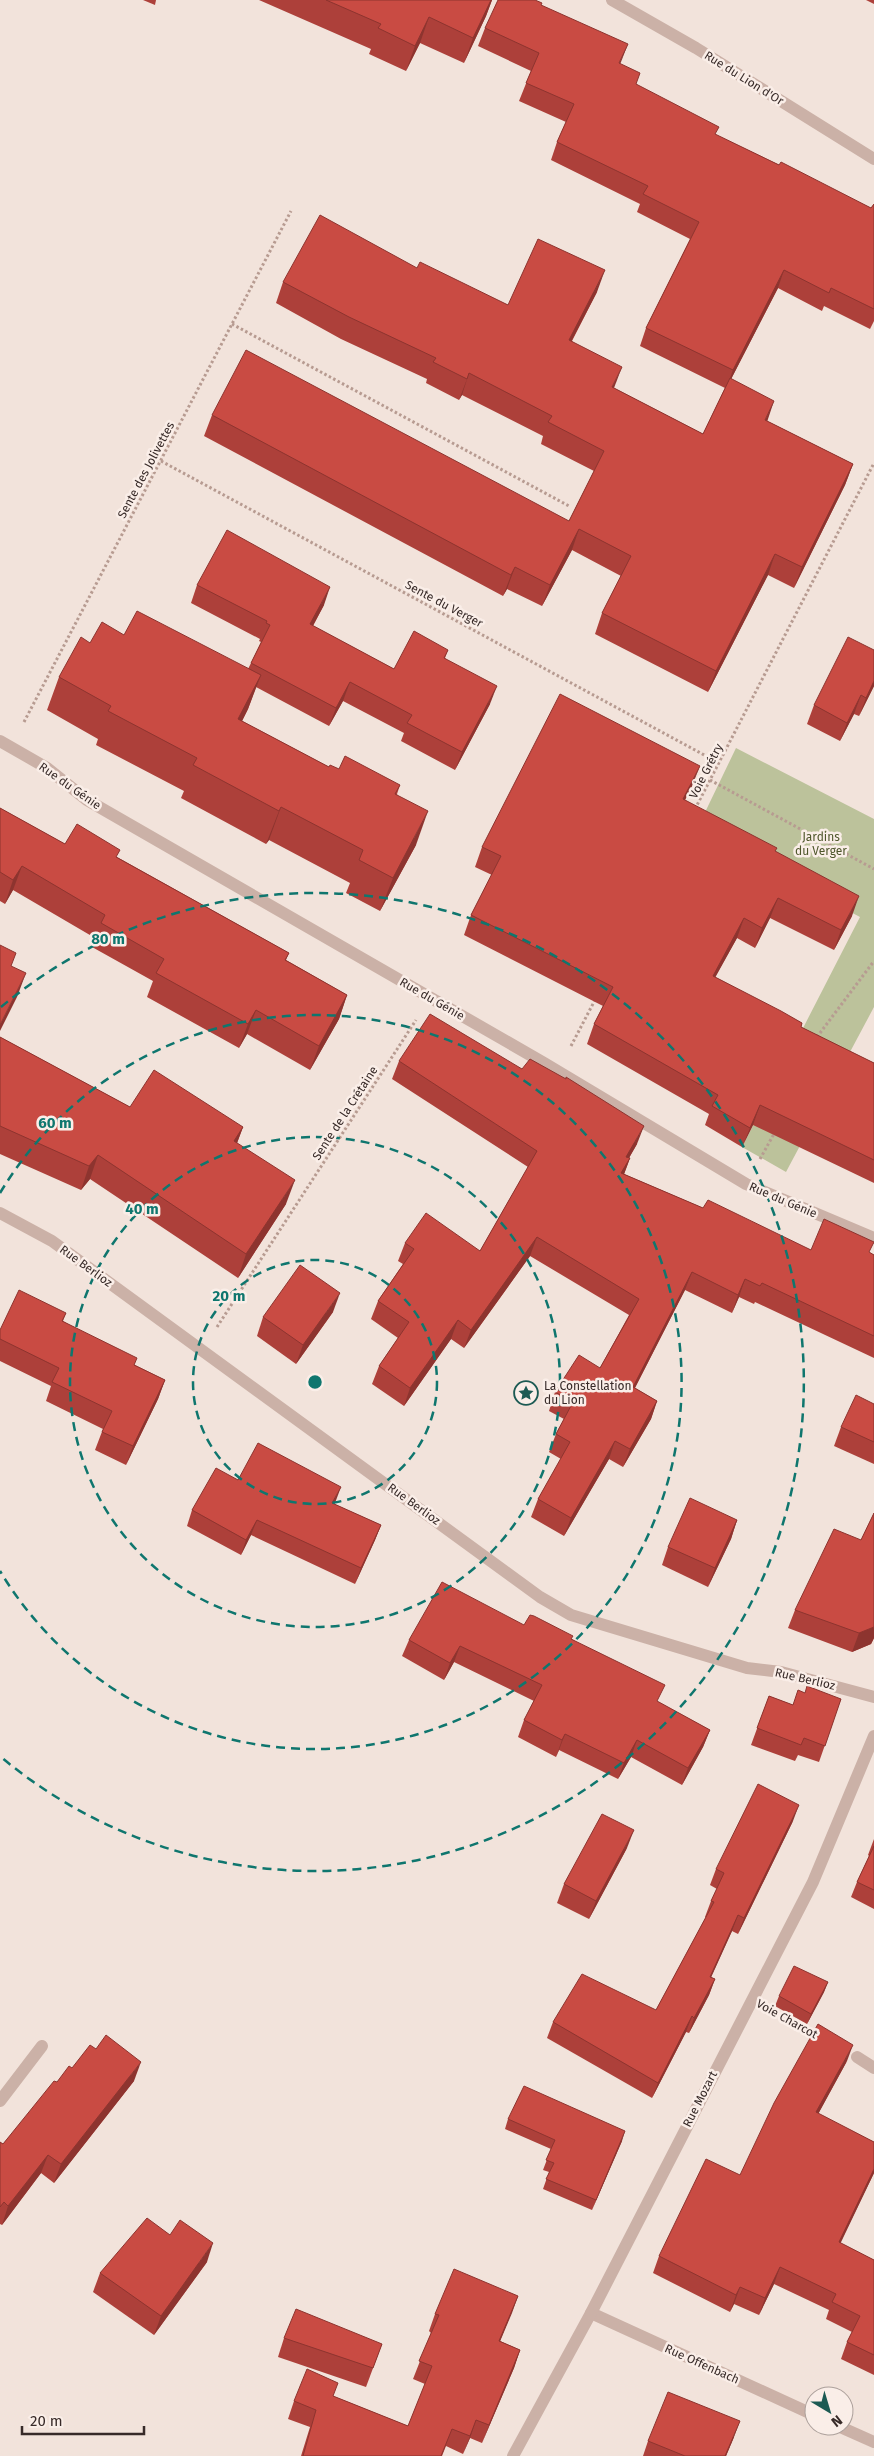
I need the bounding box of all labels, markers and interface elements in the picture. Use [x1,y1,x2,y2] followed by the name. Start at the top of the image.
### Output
[702,48,786,108] street label: Rue du Lion d'Or
[115,419,178,521] street label: Sente des Jolivettes
[403,578,486,631] street label: Sente du Verger
[686,741,726,801] street label: Voie Grétry
[36,760,104,812] street label: Rue du Génie
[795,830,847,858] park label: Jardins du Verger
[91,930,125,948] text: 80 m
[397,975,467,1023] street label: Rue du Génie
[309,1063,381,1163] street label: Sente de la Crétaine
[38,1114,72,1132] text: 60 m
[747,1179,819,1221] street label: Rue du Génie
[125,1200,159,1218] text: 40 m
[57,1242,115,1290] street label: Rue Berlioz
[213,1287,245,1305] text: 20 m
[306,1373,324,1391] centre of rings
[544,1379,632,1407] place label: La Constellation du Lion
[513,1380,539,1406] place icon: La Constellation du Lion
[385,1480,443,1528] street label: Rue Berlioz
[773,1665,837,1693] street label: Rue Berlioz
[754,1996,821,2042] street label: Voie Charcot
[680,2068,720,2129] street label: Rue Mozart
[663,2341,741,2387] street label: Rue Offenbach
[804,2386,854,2436] north arrow
[22,2404,145,2436] scale bar
[828,2411,846,2430] text: N
[30,2412,63,2430] text: 20 m

